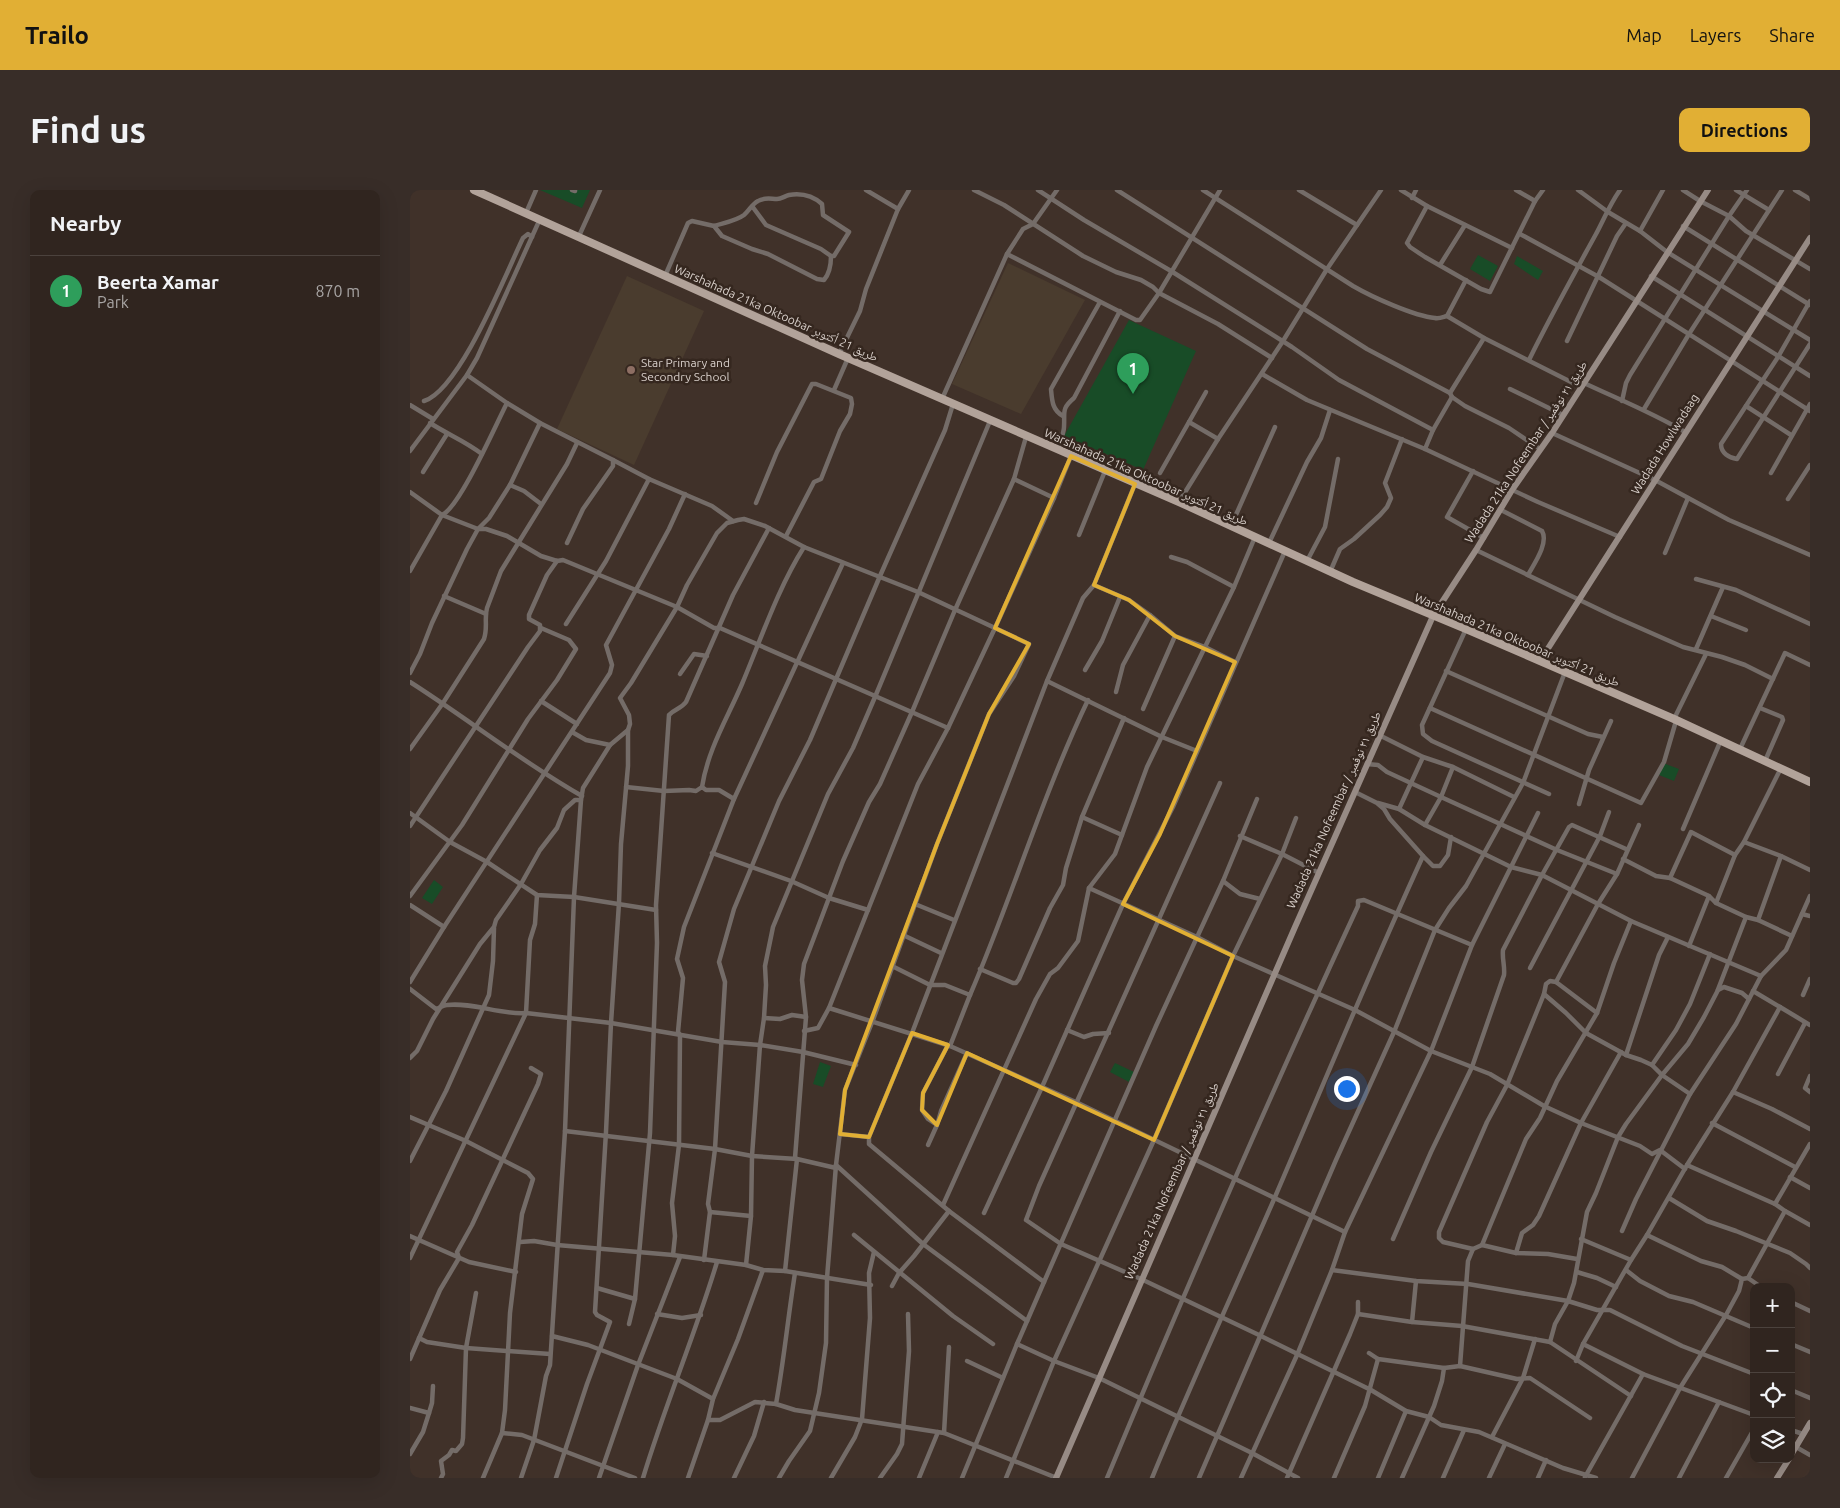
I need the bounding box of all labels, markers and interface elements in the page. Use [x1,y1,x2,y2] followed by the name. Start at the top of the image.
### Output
[25,22,89,49] text: Trailo
[1626,25,1662,45] text: Map
[1690,25,1741,45] text: Layers
[1769,25,1815,45] text: Share
[1679,108,1810,152] button: Directions
[30,110,146,150] text: Find us
[50,211,121,235] text: Nearby
[672,262,880,365] street label: Warshahada 21ka Oktoobar طريق 21 أكتوبر
[97,271,219,293] text: Beerta Xamar
[61,282,71,300] text: 1
[315,282,360,300] text: 870 m
[97,293,129,311] text: Park
[1117,353,1149,394] pin: 1
[641,356,730,383] place label: Star Primary and Secondry School
[1462,358,1591,546] street label: Wadada 21ka Nofeembar / طريق ٢١ نوفمبر
[625,364,637,376] marker: Star Primary and Secondry School
[1628,391,1701,496] street label: Wadada Howlwadaag
[1042,426,1250,529] street label: Warshahada 21ka Oktoobar طريق 21 أكتوبر
[1412,590,1622,690] street label: Warshahada 21ka Oktoobar طريق 21 أكتوبر
[1284,709,1384,911] street label: Wadada 21ka Nofeembar / طريق ٢١ نوفمبر
[1334,1076,1360,1102] your location
[1122,1080,1222,1282] street label: Wadada 21ka Nofeembar / طريق ٢١ نوفمبر
[1750,1283,1795,1463] map controls
[1750,1283,1795,1328] button: +
[1750,1328,1795,1373] button: −
[1750,1373,1795,1418] button: locate
[1750,1418,1795,1463] button: layers

